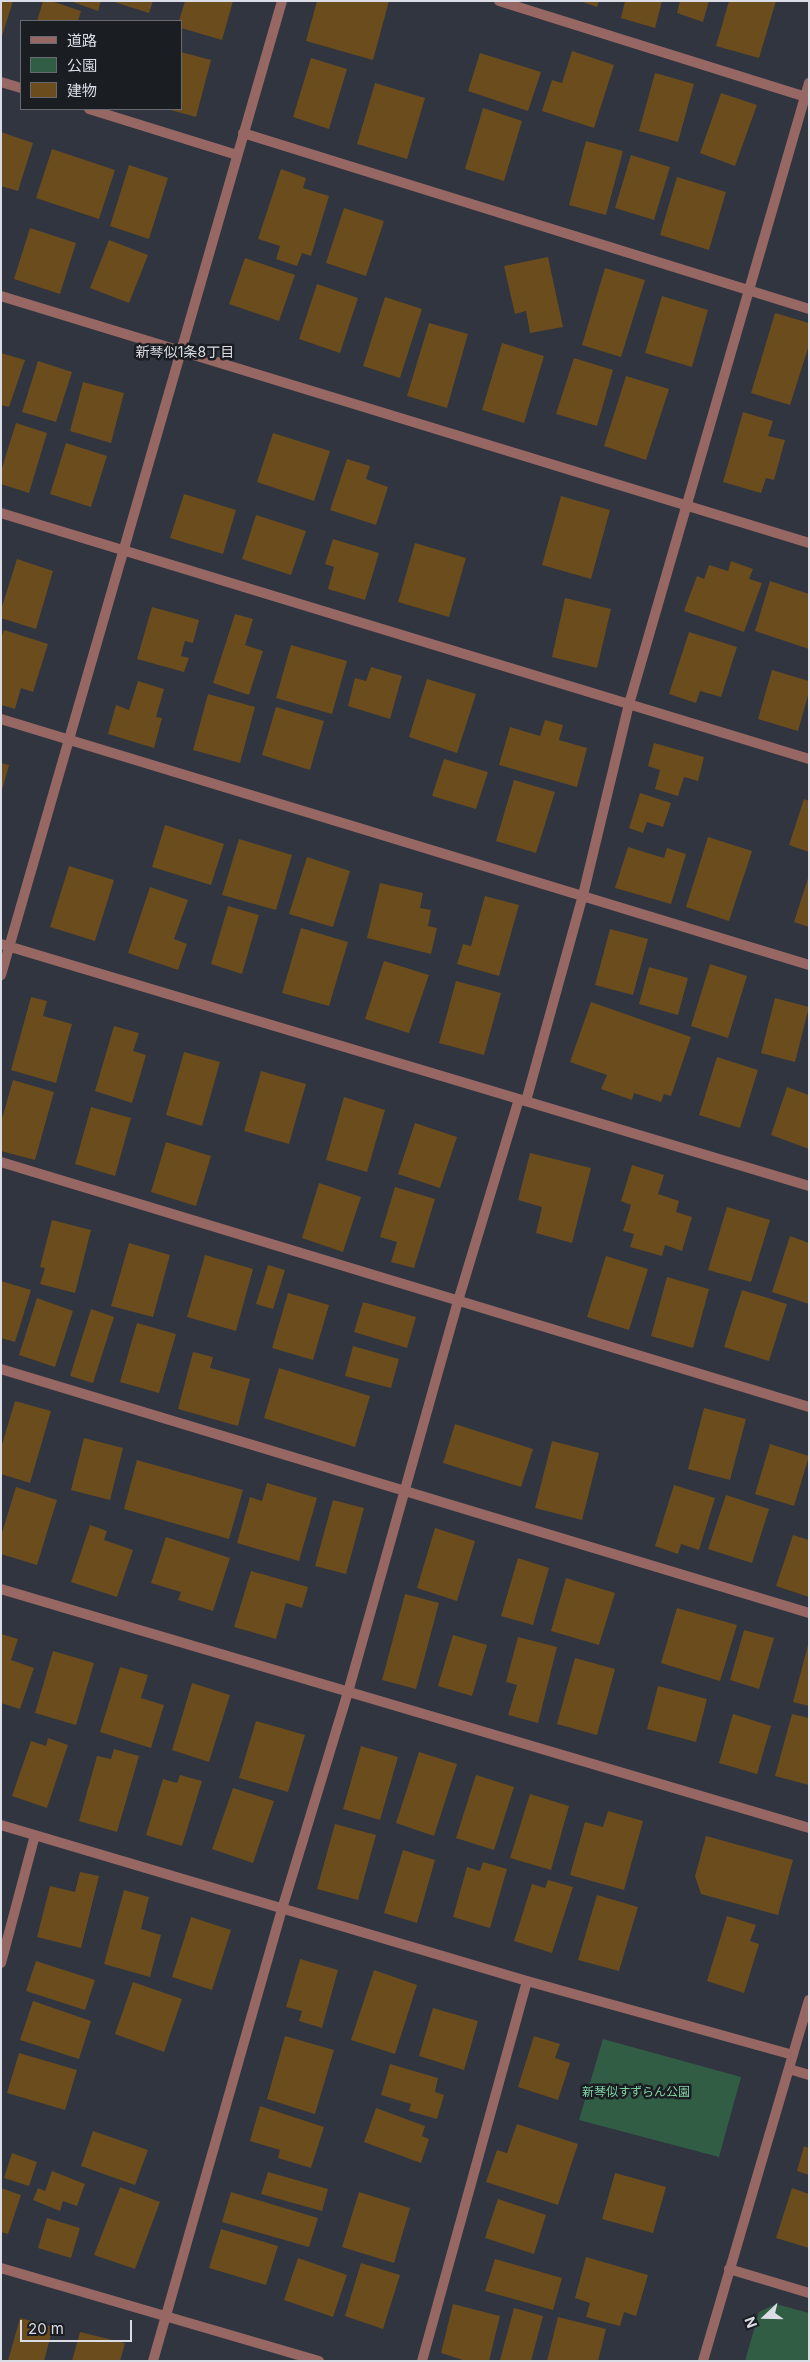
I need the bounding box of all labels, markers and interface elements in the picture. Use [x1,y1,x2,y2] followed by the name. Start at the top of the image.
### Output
[20,20,182,110] legend
[67,31,97,50] text: 道路
[67,56,97,75] text: 公園
[67,81,97,100] text: 建物
[136,345,234,361] district label: 新琴似1条8丁目
[582,2085,690,2099] park label: 新琴似すずらん公園
[740,2292,790,2342] north arrow
[22,2310,135,2342] scale bar
[741,2315,760,2331] text: N
[28,2319,64,2338] text: 20 m

